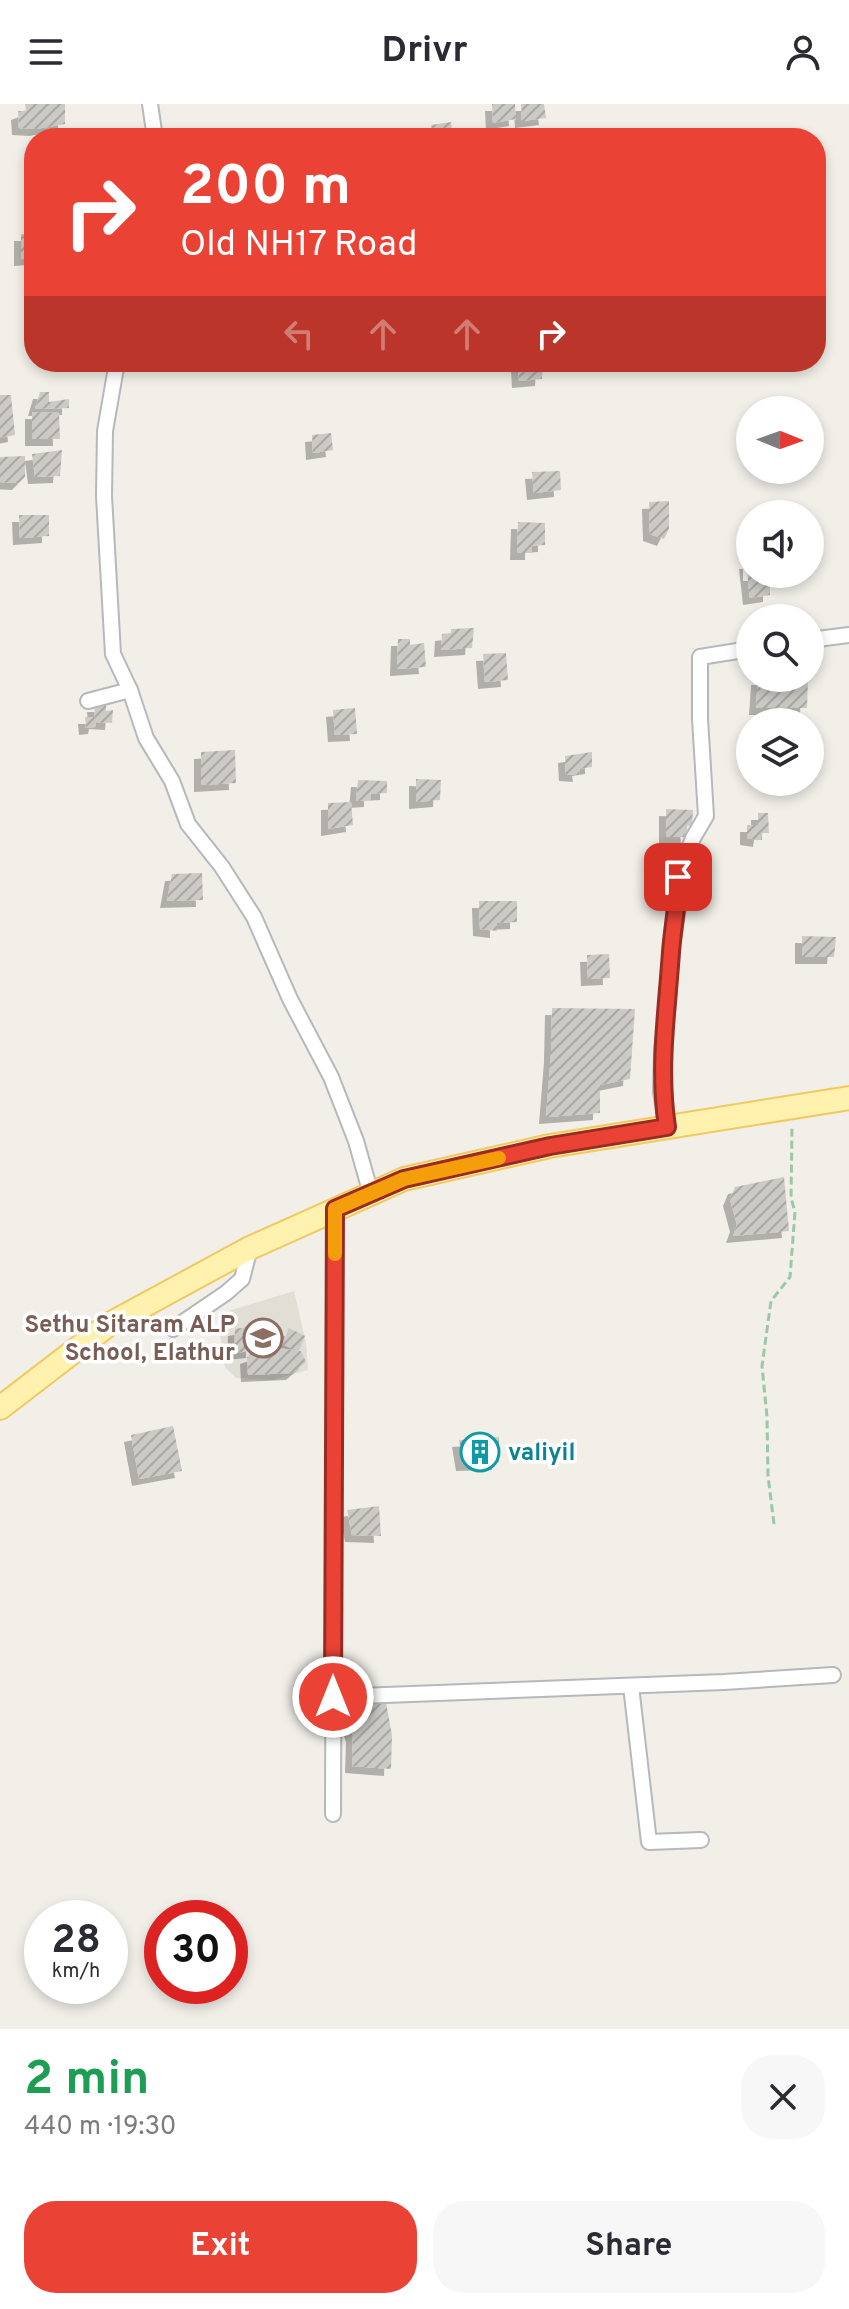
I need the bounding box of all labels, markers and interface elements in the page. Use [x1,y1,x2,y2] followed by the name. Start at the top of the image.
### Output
[382,29,467,75] text: Drivr
[24,30,68,74] icon: menu
[781,30,825,74] icon: person
[180,154,351,224] text: 200 m
[48,160,152,264] icon: right
[180,223,417,269] text: Old NH17 Road
[277,312,321,356] icon: left
[361,312,405,356] icon: ahead
[445,312,489,356] icon: ahead
[529,312,573,356] icon: right
[736,396,824,484] north arrow
[736,396,824,796] map controls
[736,500,824,588] button: sound
[736,604,824,692] button: search
[736,708,824,796] button: layers
[644,843,712,911] pin
[656,855,700,899] icon: arrive
[25,1311,235,1369] place label: Sethu Sitaram ALP School, Elathur
[242,1317,284,1359] school or university icon: Sethu Sitaram ALP School, Elathur
[459,1431,501,1473] building icon: valiyil
[508,1439,575,1469] place label: valiyil
[291,1655,375,1739] position arrow
[144,1900,248,2004] speed limit sign: 30
[51,1917,101,1967] text: 28
[52,1959,100,1985] text: km/h
[24,2051,149,2111] text: 2 min
[741,2055,825,2139] button: close
[24,2111,177,2144] text: 440 m · 19:30
[24,2201,417,2293] button: Exit
[433,2201,825,2293] button: Share

